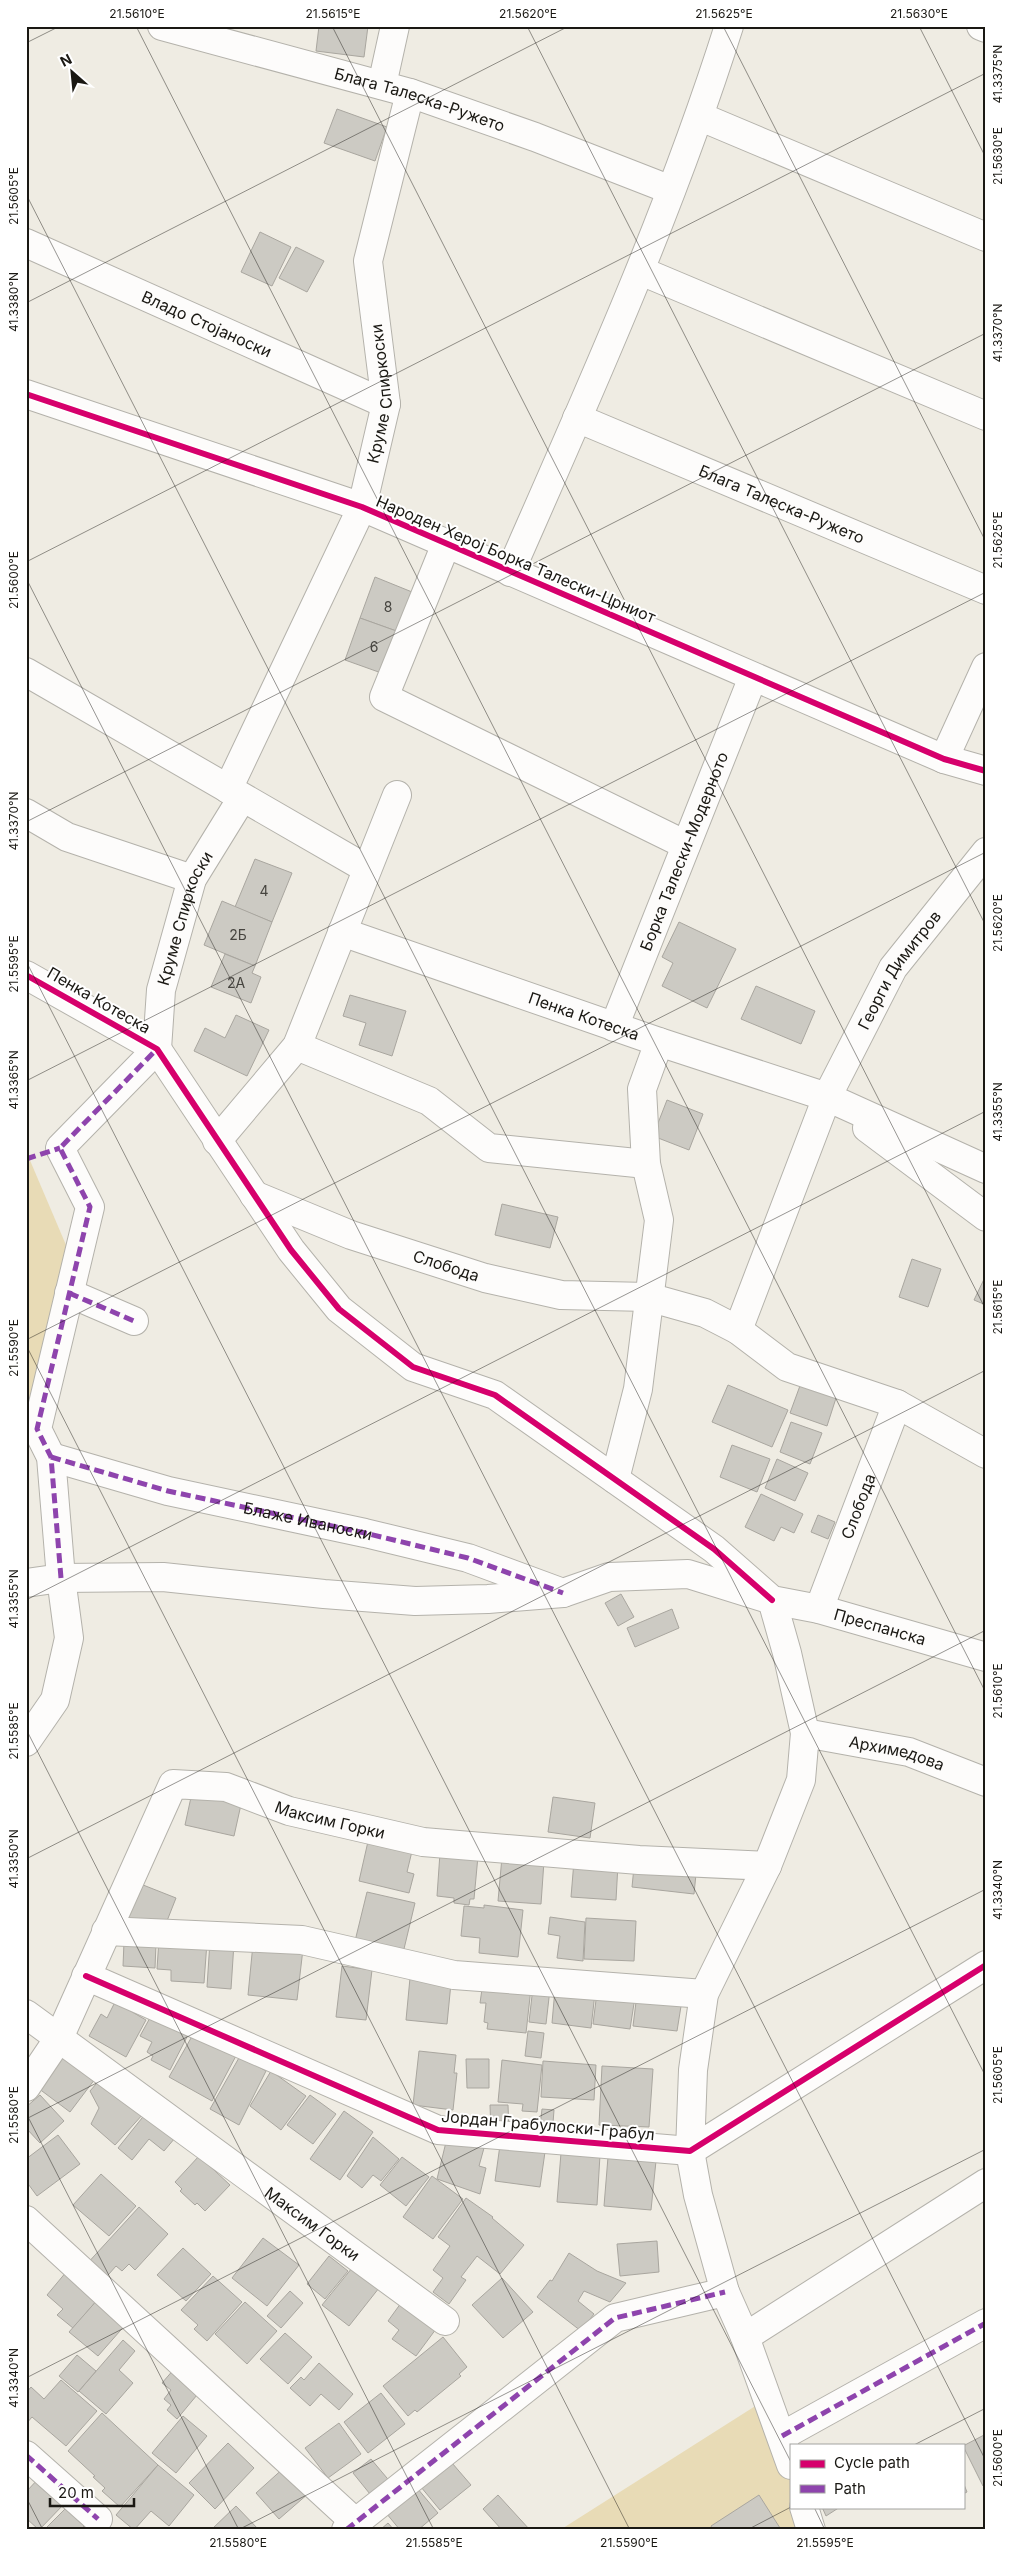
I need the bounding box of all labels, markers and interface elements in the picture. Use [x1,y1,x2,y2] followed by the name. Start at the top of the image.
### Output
[109,6,165,21] text: 21.5610°E
[305,6,361,21] text: 21.5615°E
[499,6,557,21] text: 21.5620°E
[695,6,753,21] text: 21.5625°E
[890,6,948,21] text: 21.5630°E
[990,45,1005,103] text: 41.3375°N
[48,48,98,98] north arrow
[57,50,74,70] text: N
[332,63,508,136] street label: Блага Талеска-Ружето
[990,127,1005,185] text: 21.5630°E
[6,167,21,225] text: 21.5605°E
[6,272,21,332] text: 41.3380°N
[139,286,275,362] street label: Владо Стојаноски
[990,303,1005,363] text: 41.3370°N
[363,323,397,465] street label: Круме Спиркоски
[696,460,867,548] street label: Блага Талеска-Ружето
[373,491,659,627] street label: Народен Херој Борка Талески-Црниот
[990,511,1005,569] text: 21.5625°E
[6,551,21,609] text: 21.5600°E
[384,598,392,615] house number: 8
[370,638,378,655] house number: 6
[635,749,732,954] street label: Борка Талески-Модерното
[6,791,21,851] text: 41.3370°N
[153,847,217,987] street label: Круме Спиркоски
[259,882,269,899] house number: 4
[990,894,1005,952] text: 21.5620°E
[853,906,945,1033] street label: Георги Димитров
[229,926,247,943] house number: 2Б
[6,935,21,993] text: 21.5595°E
[44,962,154,1038] street label: Пенка Котеска
[227,974,245,991] house number: 2А
[526,987,642,1044] street label: Пенка Котеска
[6,1050,21,1110] text: 41.3365°N
[990,1082,1005,1142] text: 41.3355°N
[411,1246,482,1286] street label: Слобода
[990,1279,1005,1335] text: 21.5615°E
[6,1319,21,1377] text: 21.5590°E
[837,1471,880,1542] street label: Слобода
[242,1497,375,1544] street label: Блаже Иваноски
[6,1569,21,1629] text: 41.3355°N
[832,1604,928,1649] street label: Преспанска
[990,1663,1005,1719] text: 21.5610°E
[6,1702,21,1760] text: 21.5585°E
[847,1731,947,1775] street label: Архимедова
[272,1797,387,1843] street label: Максим Горки
[6,1829,21,1889] text: 41.3350°N
[990,1860,1005,1920] text: 41.3340°N
[990,2046,1005,2104] text: 21.5605°E
[6,2086,21,2144] text: 21.5580°E
[440,2106,656,2144] street label: Јордан Грабулоски-Грабул
[261,2182,364,2265] street label: Максим Горки
[6,2348,21,2408] text: 41.3340°N
[990,2429,1005,2487] text: 21.5600°E
[790,2444,964,2508] legend
[834,2453,910,2472] text: Cycle path
[50,2476,134,2508] scale bar
[834,2479,866,2498] text: Path
[58,2483,94,2502] text: 20 m
[209,2535,267,2550] text: 21.5580°E
[405,2535,463,2550] text: 21.5585°E
[600,2535,658,2550] text: 21.5590°E
[796,2535,854,2550] text: 21.5595°E

